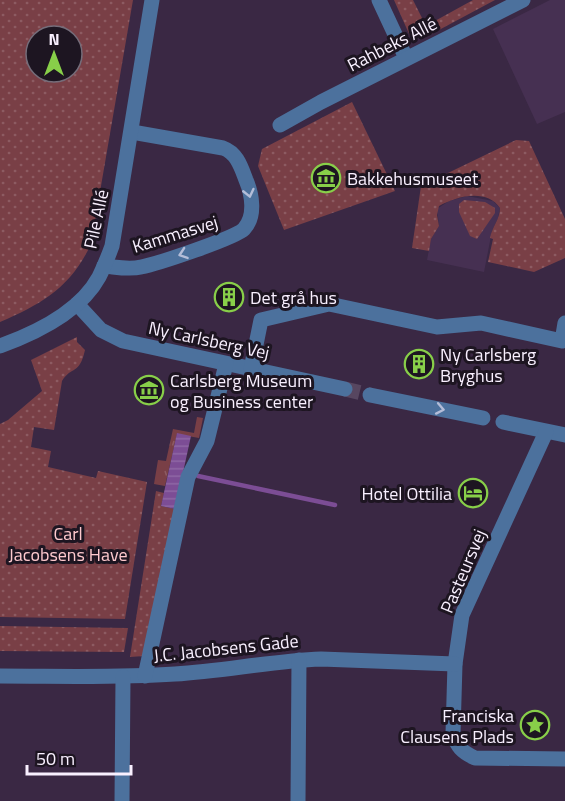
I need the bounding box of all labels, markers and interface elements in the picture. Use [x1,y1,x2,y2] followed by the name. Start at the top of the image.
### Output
[342,10,442,78] street label: Rahbeks Allé
[24,24,84,84] north arrow
[48,27,60,51] text: N
[310,162,342,194] museum icon: Bakkehusmuseet
[347,165,479,192] place label: Bakkehusmuseet
[77,187,115,251] street label: Pile Allé
[242,188,255,198] one-way arrow
[129,208,221,260] street label: Kammasvej
[178,246,189,259] one-way arrow
[213,281,245,313] building icon: Det grå hus
[250,284,337,311] place label: Det grå hus
[146,314,272,366] street label: Ny Carlsberg Vej
[440,341,536,389] place label: Ny Carlsberg Bryghus
[403,348,435,380] building icon: Ny Carlsberg Bryghus
[170,367,313,415] place label: Carlsberg Museum og Business center
[133,374,165,406] museum icon: Carlsberg Museum og Business center
[435,402,445,415] one-way arrow
[457,477,489,509] hotel icon: Hotel Ottilia
[361,480,452,507] place label: Hotel Ottilia
[8,520,128,568] park label: Carl Jacobsens Have
[433,525,493,617] street label: Pasteursvej
[152,627,300,669] street label: J.C. Jacobsens Gade
[400,702,514,750] place label: Franciska Clausens Plads
[519,709,551,741] place icon: Franciska Clausens Plads
[27,738,130,776] scale bar
[36,745,75,772] text: 50 m

